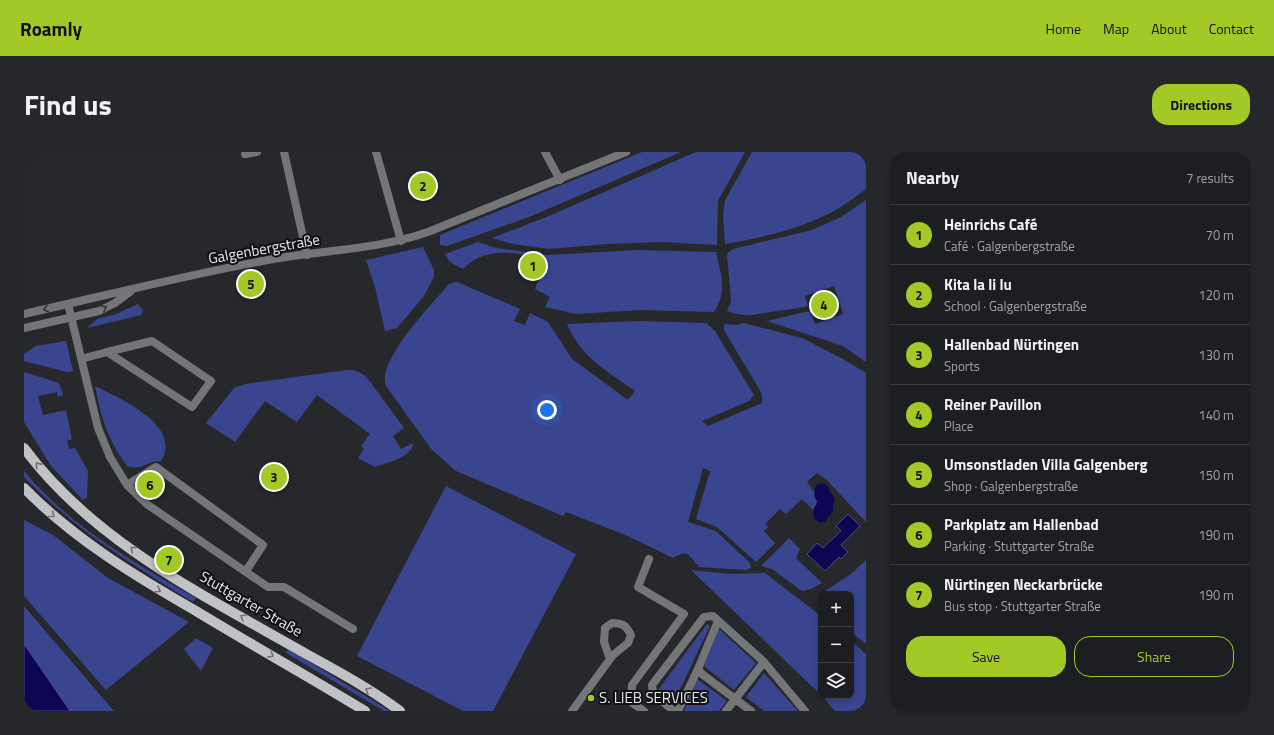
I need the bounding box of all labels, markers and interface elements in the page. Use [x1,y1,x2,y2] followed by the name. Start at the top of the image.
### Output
[20,14,82,43] text: Roamly
[1046,18,1081,39] text: Home
[1103,18,1129,39] text: Map
[1151,18,1187,39] text: About
[1209,18,1254,39] text: Contact
[24,83,112,126] text: Find us
[1152,84,1250,125] button: Directions
[906,165,959,191] text: Nearby
[1186,168,1234,188] text: 7 results
[410,171,436,201] pin: 2
[944,213,1037,236] text: Heinrichs Café
[915,225,923,245] text: 1
[1206,225,1234,245] text: 70 m
[206,227,322,270] street label: Galgenbergstraße
[944,236,1075,256] text: Café · Galgenbergstraße
[520,251,546,281] pin: 1
[238,269,264,299] pin: 5
[944,273,1012,296] text: Kita la li lu
[915,285,923,305] text: 2
[1198,285,1234,305] text: 120 m
[811,290,837,320] pin: 4
[944,296,1087,316] text: School · Galgenbergstraße
[43,304,50,313] one-way arrow
[100,306,107,313] one-way arrow
[944,333,1079,356] text: Hallenbad Nürtingen
[915,345,923,365] text: 3
[1198,345,1234,365] text: 130 m
[944,356,980,376] text: Sports
[944,393,1042,416] text: Reiner Pavillon
[537,400,557,420] your location
[915,405,923,425] text: 4
[1198,405,1234,425] text: 140 m
[944,416,973,436] text: Place
[944,453,1148,476] text: Umsonstladen Villa Galgenberg
[261,462,287,492] pin: 3
[36,463,43,470] one-way arrow
[915,465,923,485] text: 5
[1198,465,1234,485] text: 150 m
[137,470,163,500] pin: 6
[944,476,1078,496] text: Shop · Galgenbergstraße
[48,510,55,517] one-way arrow
[944,513,1099,536] text: Parkplatz am Hallenbad
[915,525,923,545] text: 6
[1198,525,1234,545] text: 190 m
[944,536,1094,556] text: Parking · Stuttgarter Straße
[156,545,182,575] pin: 7
[130,547,137,554] one-way arrow
[195,565,307,642] street label: Stuttgarter Straße
[944,573,1103,596] text: Nürtingen Neckarbrücke
[154,585,161,593] one-way arrow
[915,585,923,605] text: 7
[1198,585,1234,605] text: 190 m
[818,591,854,699] map controls
[818,591,854,627] button: +
[944,596,1101,616] text: Bus stop · Stuttgarter Straße
[240,615,247,622] one-way arrow
[818,627,854,663] button: −
[906,636,1066,677] button: Save
[1074,636,1234,677] button: Share
[267,651,274,658] one-way arrow
[818,663,854,699] button: layers
[599,686,708,709] place label: S. LIEB SERVICES
[365,687,372,694] one-way arrow
[586,693,596,703] marker: S. LIEB SERVICES

